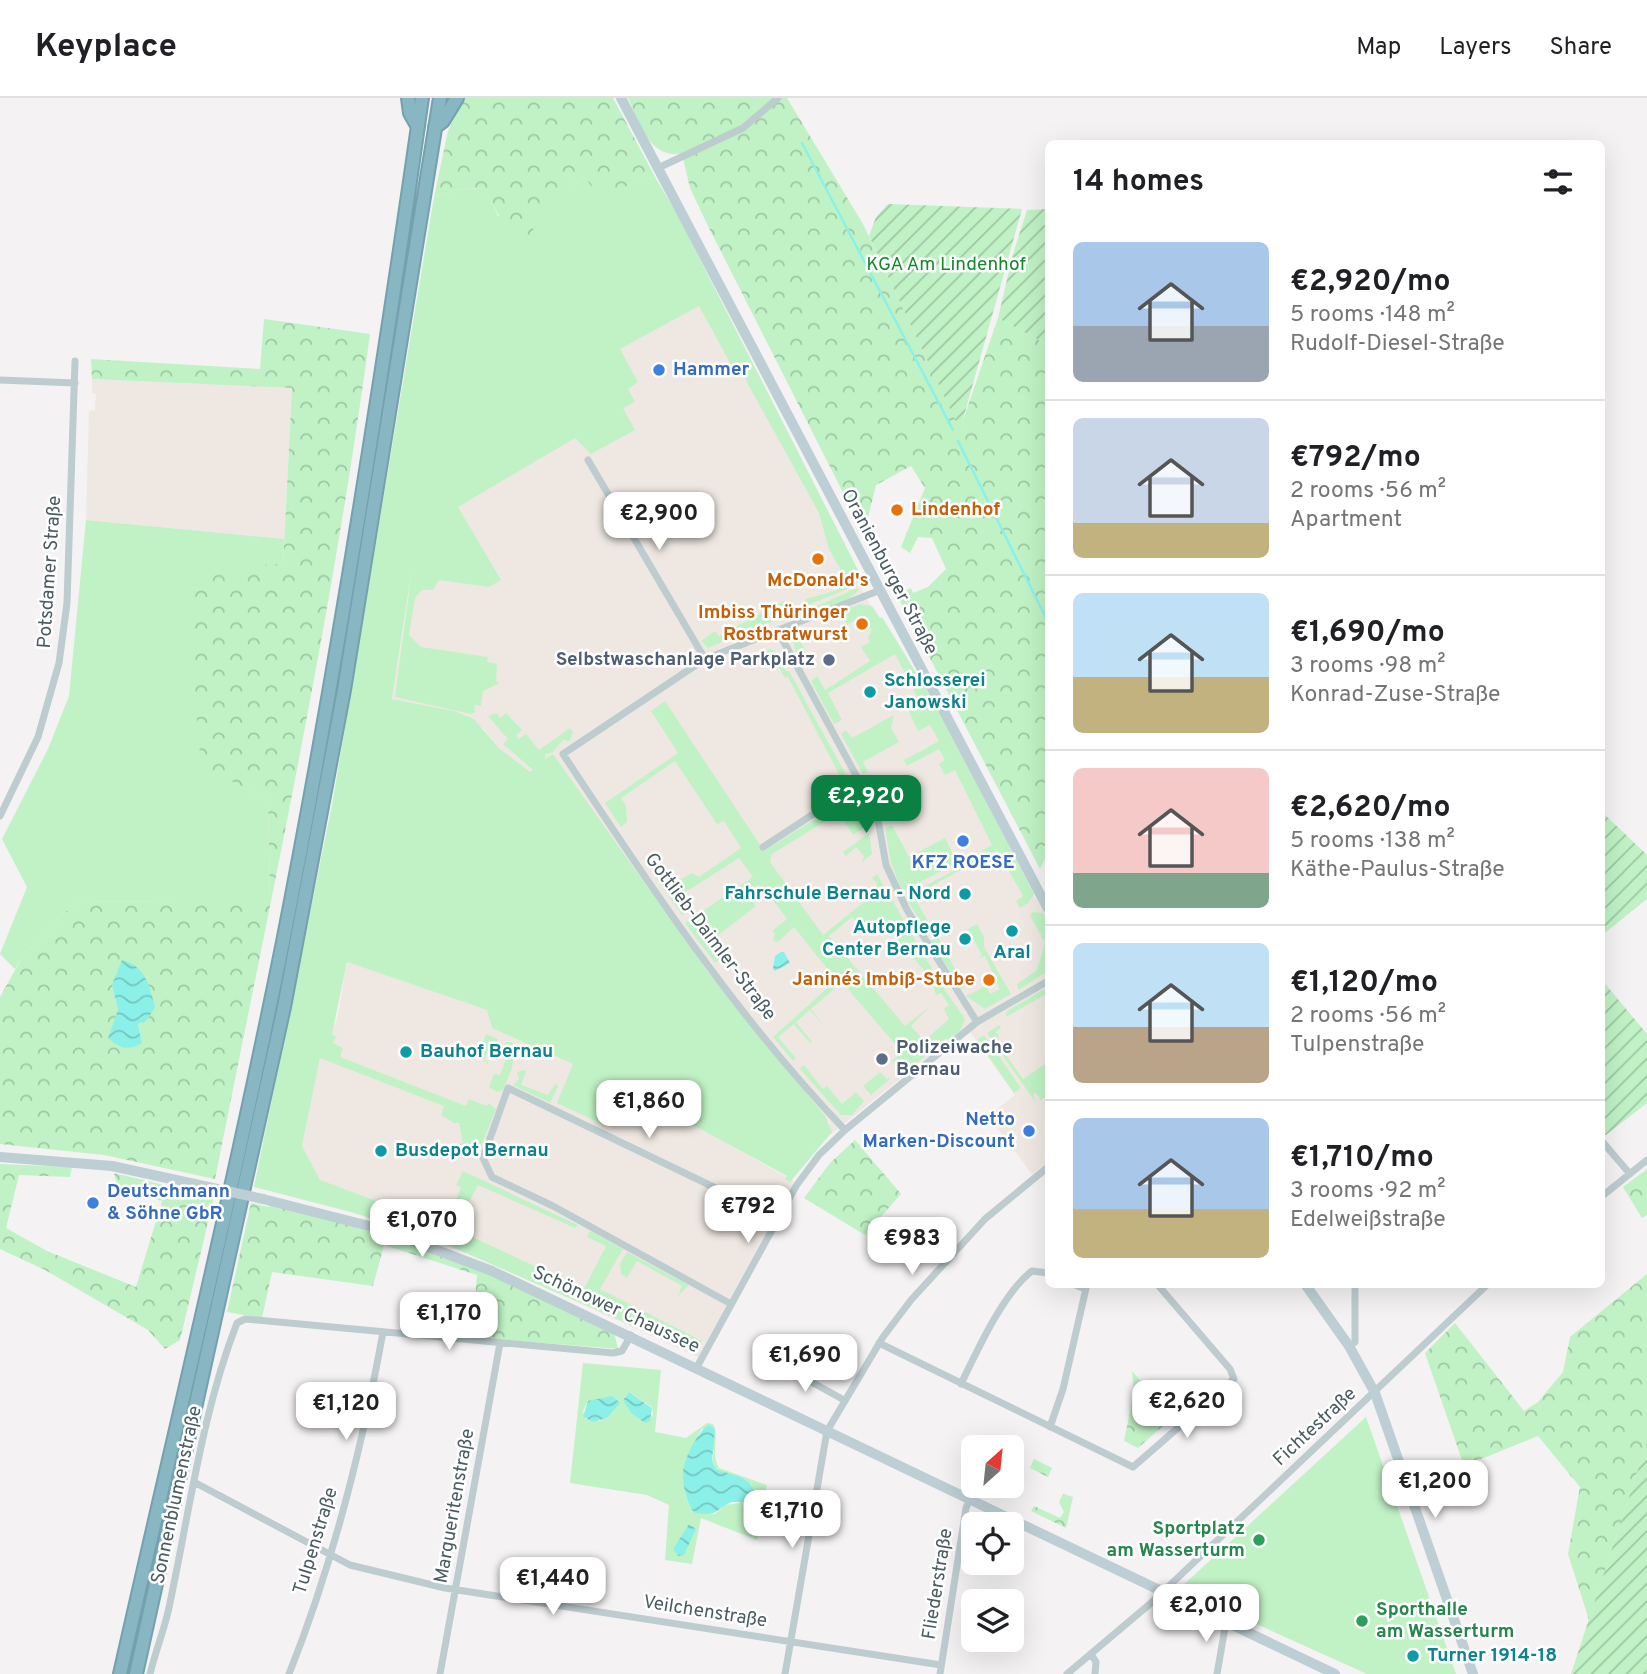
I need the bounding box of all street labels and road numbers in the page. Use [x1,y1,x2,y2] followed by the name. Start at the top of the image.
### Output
[835,485,943,659] street label: Oranienburger Straße
[33,495,67,649] street label: Potsdamer Straße
[639,848,781,1026] street label: Gottlieb-Daimler-Straße
[529,1261,703,1359] street label: Schönower Chaussee
[1268,1382,1362,1472] street label: Fichtestraße
[146,1404,208,1586] street label: Sonnenblumenstraße
[430,1427,480,1585] street label: Margueritenstraße
[288,1484,344,1598] street label: Tulpenstraße
[917,1527,959,1641] street label: Fliederstraße
[641,1590,769,1634] street label: Veilchenstraße

